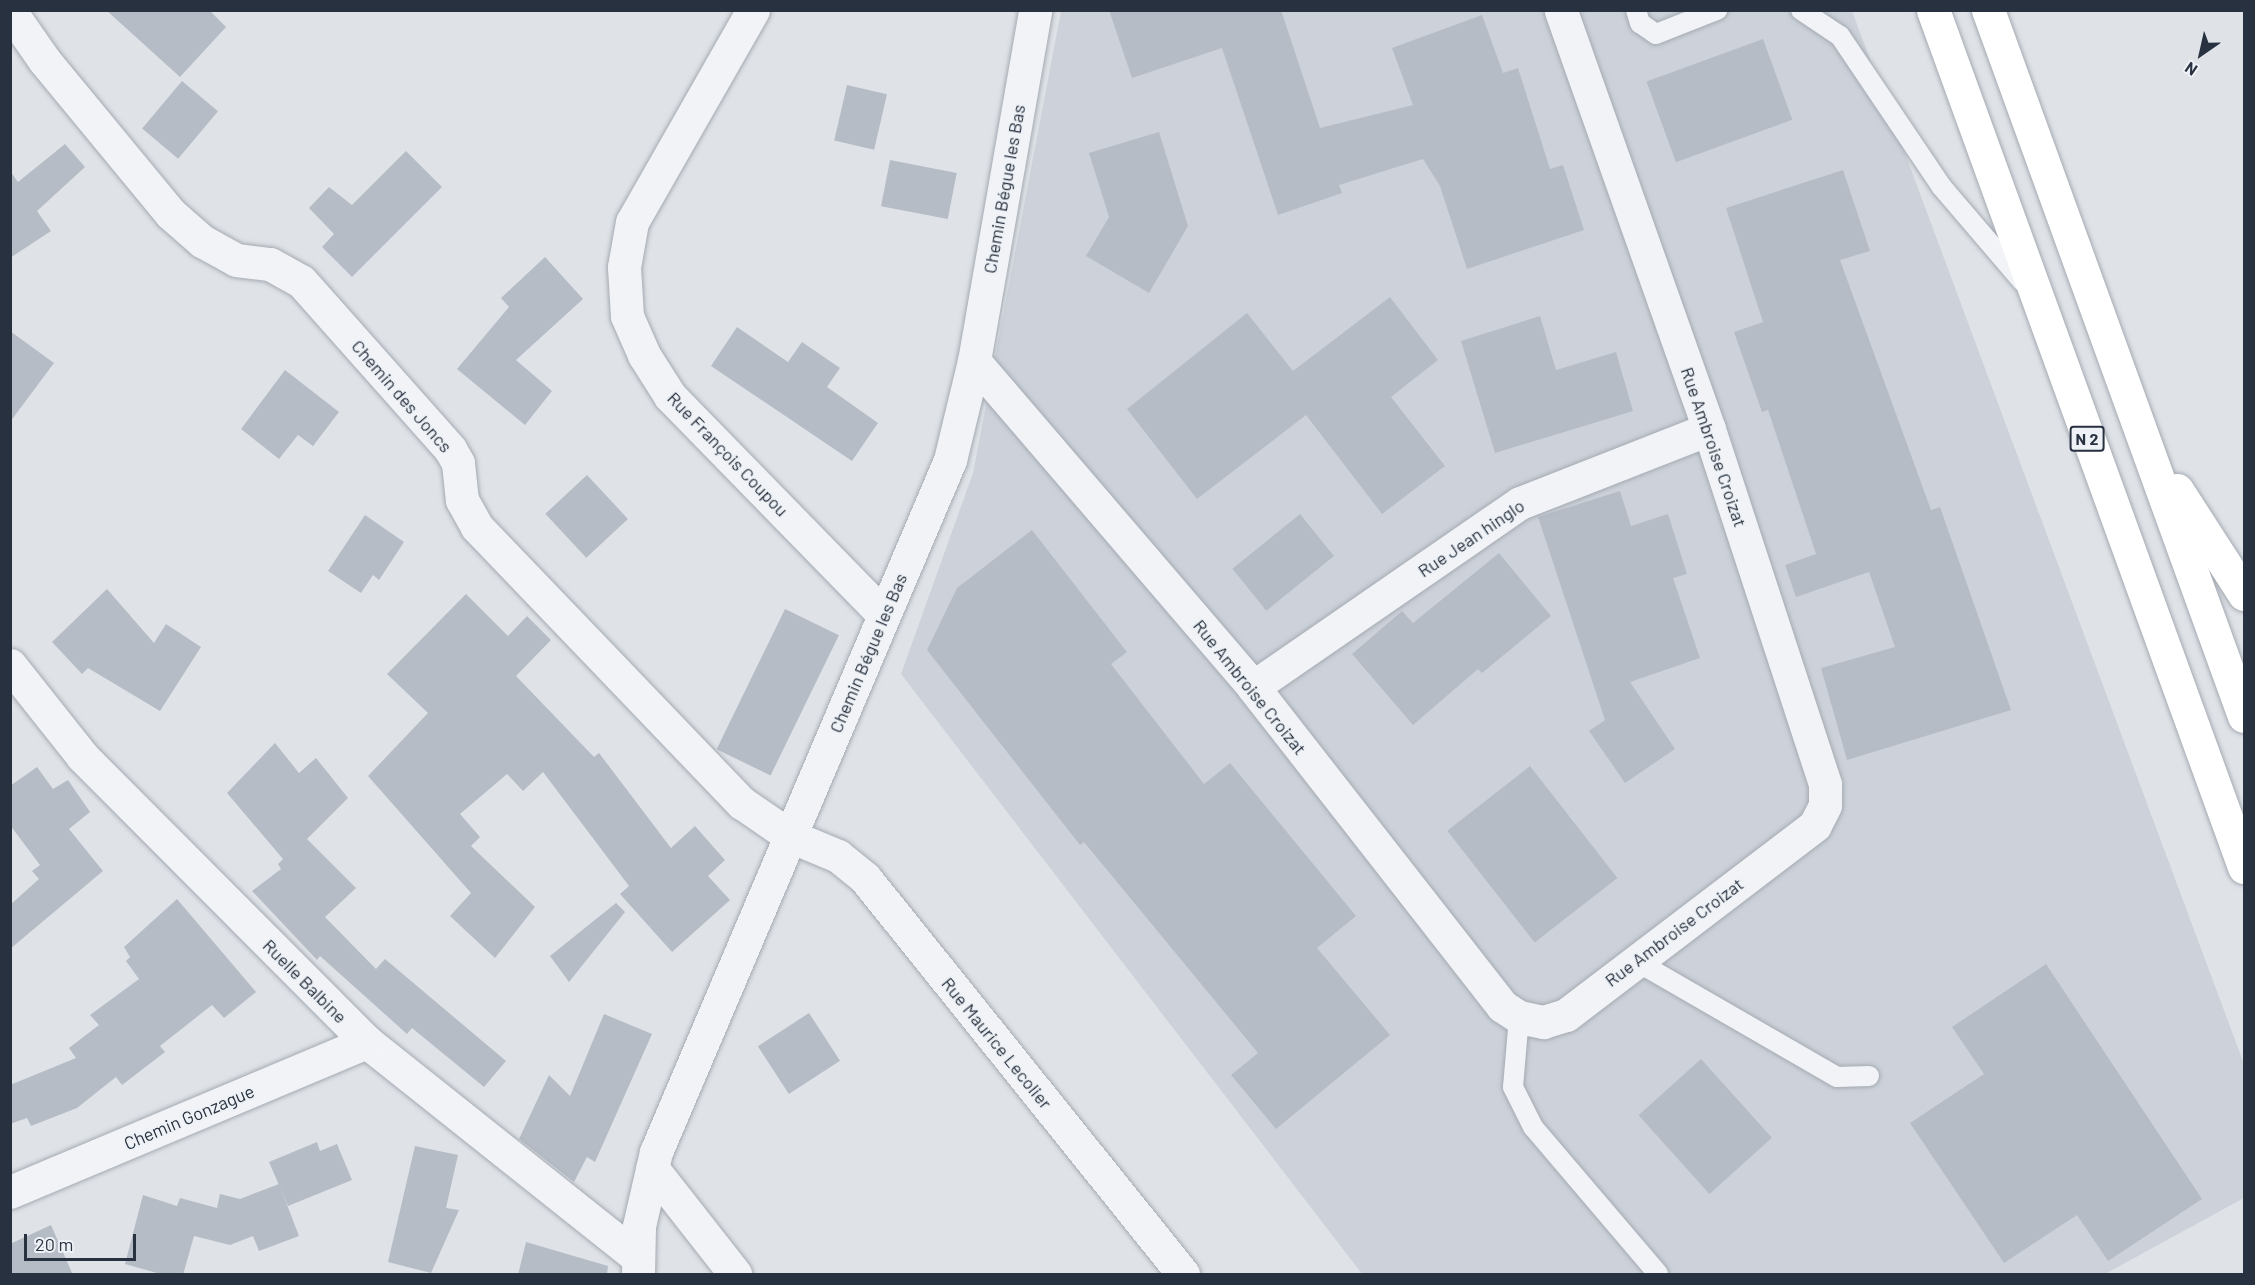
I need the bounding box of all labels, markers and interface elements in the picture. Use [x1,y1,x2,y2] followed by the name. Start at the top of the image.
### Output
[2171,24,2231,84] north arrow
[2181,58,2200,80] text: N
[979,103,1029,275] street label: Chemin Bégue les Bas
[347,335,457,457] street label: Chemin des Joncs
[1676,364,1752,530] street label: Rue Ambroise Croizat
[663,387,793,521] street label: Rue François Coupou
[2069,426,2105,452] road number: N 2
[1414,494,1528,582] street label: Rue Jean hinglo
[825,570,911,736] street label: Chemin Bégue les Bas
[1189,615,1311,759] street label: Rue Ambroise Croizat
[1601,873,1747,991] street label: Rue Ambroise Croizat
[259,935,351,1027] street label: Ruelle Balbine
[937,973,1057,1113] street label: Rue Maurice Lecolier
[121,1080,257,1154] street label: Chemin Gonzague
[27,1222,140,1260] scale bar
[35,1233,73,1255] text: 20 m

